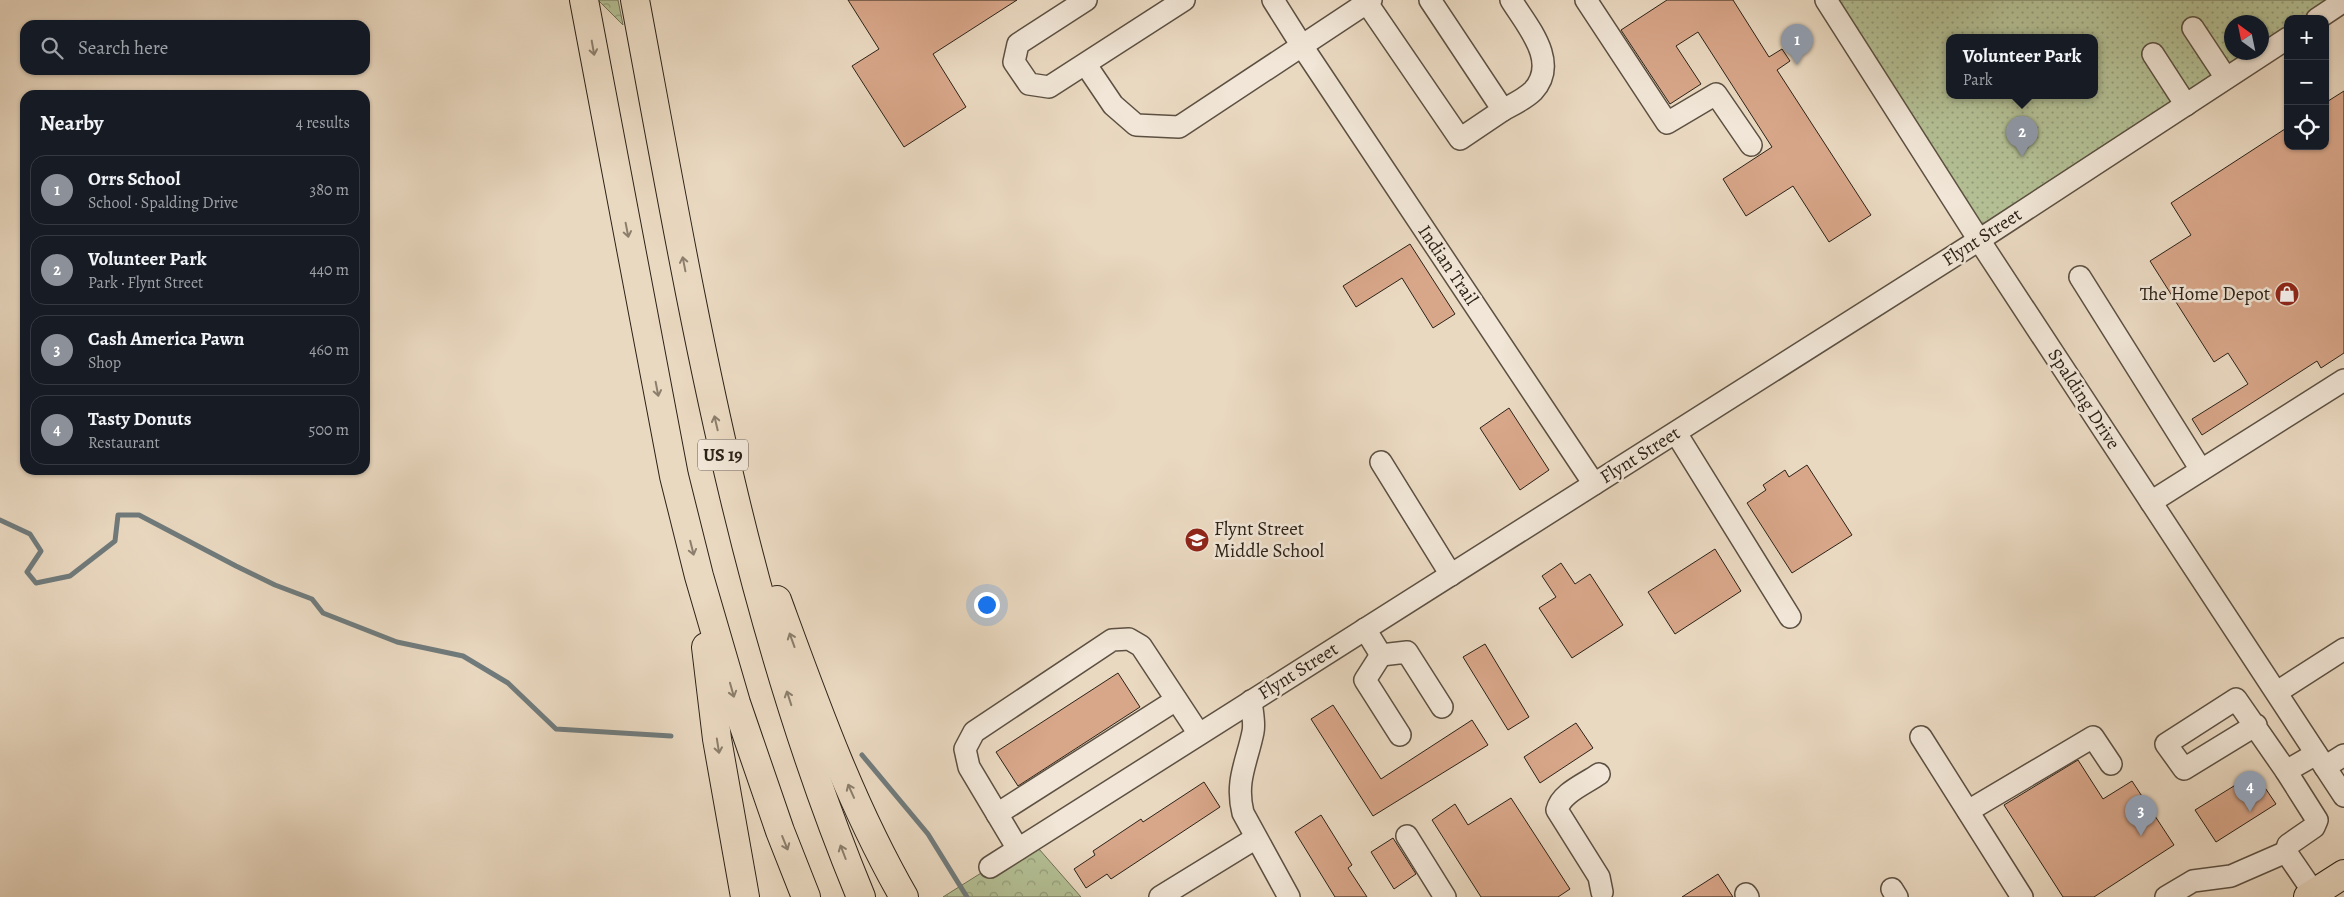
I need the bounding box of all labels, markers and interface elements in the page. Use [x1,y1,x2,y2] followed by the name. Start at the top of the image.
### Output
[2224,15,2269,60] north arrow
[2284,15,2329,150] map controls
[2284,15,2329,60] button: +
[20,20,370,75] search box
[1781,24,1813,65] pin: 1
[38,34,66,62] icon: search
[1946,34,2098,99] popup
[78,35,168,61] text: Search here
[588,40,598,56] one-way arrow
[1963,43,2081,69] text: Volunteer Park
[2284,60,2329,105] button: −
[1963,69,1993,91] text: Park
[2284,105,2329,150] button: locate
[40,109,103,137] text: Nearby
[296,112,350,134] text: 4 results
[2006,116,2038,157] pin: 2
[88,166,180,192] text: Orrs School
[54,179,60,201] text: 1
[310,179,349,201] text: 380 m
[88,192,238,214] text: School · Spalding Drive
[1937,202,2027,272] street label: Flynt Street
[1412,220,1485,310] street label: Indian Trail
[622,221,632,237] one-way arrow
[88,246,207,272] text: Volunteer Park
[679,256,689,272] one-way arrow
[53,259,61,281] text: 2
[309,259,349,281] text: 440 m
[88,272,203,294] text: Park · Flynt Street
[2140,281,2270,307] place label: The Home Depot
[2274,281,2300,307] shop icon: The Home Depot
[88,326,244,352] text: Cash America Pawn
[54,339,60,361] text: 3
[309,339,349,361] text: 460 m
[2042,343,2126,455] street label: Spalding Drive
[88,352,121,374] text: Shop
[653,381,663,397] one-way arrow
[88,406,191,432] text: Tasty Donuts
[711,415,720,431] one-way arrow
[53,419,61,441] text: 4
[309,419,349,441] text: 500 m
[1595,420,1685,490] street label: Flynt Street
[88,432,160,454] text: Restaurant
[698,440,748,470] road number: US 19
[1214,516,1324,564] place label: Flynt Street Middle School
[1184,527,1210,553] school or university icon: Flynt Street Middle School
[688,539,697,555] one-way arrow
[974,592,1000,618] your location
[787,633,796,648] one-way arrow
[1253,636,1343,706] street label: Flynt Street
[728,681,738,697] one-way arrow
[784,691,793,707] one-way arrow
[714,738,724,754] one-way arrow
[2234,771,2266,812] pin: 4
[845,784,855,799] one-way arrow
[2125,795,2157,836] pin: 3
[781,835,790,851] one-way arrow
[838,844,847,860] one-way arrow

